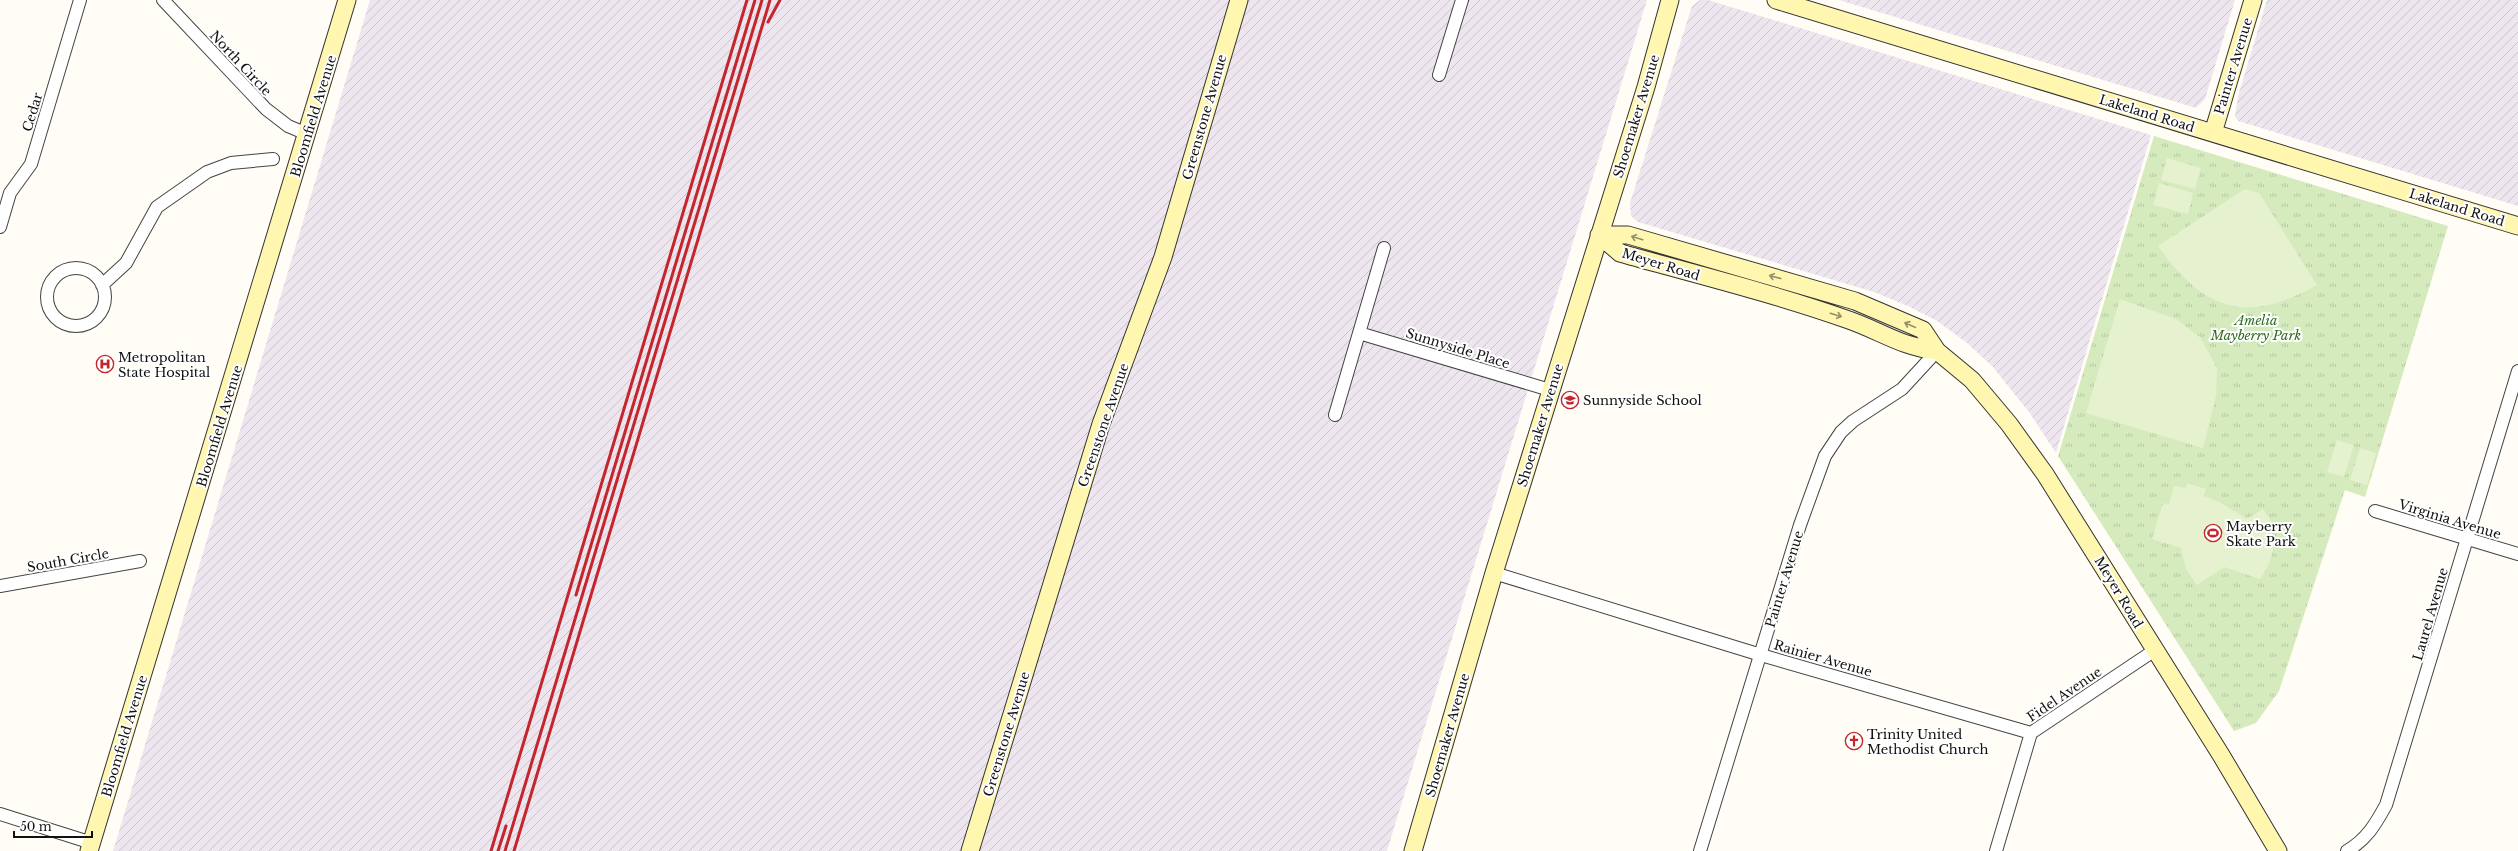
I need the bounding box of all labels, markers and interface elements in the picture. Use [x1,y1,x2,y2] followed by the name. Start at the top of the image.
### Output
[2211,16,2256,117] street label: Painter Avenue
[206,27,275,100] street label: North Circle
[1178,52,1231,182] street label: Greenstone Avenue
[1610,52,1663,180] street label: Shoemaker Avenue
[287,53,340,179] street label: Bloomfield Avenue
[18,90,47,134] street label: Cedar
[2097,91,2197,136] street label: Lakeland Road
[2407,185,2507,230] street label: Lakeland Road
[1631,234,1644,241] one-way arrow
[1620,245,1702,284] street label: Meyer Road
[1769,273,1782,280] one-way arrow
[1829,312,1842,319] one-way arrow
[2210,312,2301,344] park label: Amelia Mayberry Park
[1905,321,1917,328] one-way arrow
[1404,325,1512,372] street label: Sunnyside Place
[118,349,210,381] place label: Metropolitan State Hospital
[95,354,115,374] hospital icon: Metropolitan State Hospital
[1074,361,1133,489] street label: Greenstone Avenue
[1514,361,1567,489] street label: Shoemaker Avenue
[193,363,246,489] street label: Bloomfield Avenue
[1560,390,1580,410] school or university icon: Sunnyside School
[1583,392,1702,409] place label: Sunnyside School
[2396,496,2503,543] street label: Virginia Avenue
[2226,518,2296,550] place label: Mayberry Skate Park
[2203,523,2223,543] sports icon: Mayberry Skate Park
[1762,529,1807,630] street label: Painter Avenue
[26,545,110,576] street label: South Circle
[2090,553,2147,631] street label: Meyer Road
[2409,566,2452,663] street label: Laurel Avenue
[1772,636,1874,681] street label: Rainier Avenue
[2024,663,2105,726] street label: Fidel Avenue
[979,670,1034,799] street label: Greenstone Avenue
[1422,671,1473,799] street label: Shoemaker Avenue
[98,673,151,799] street label: Bloomfield Avenue
[1867,726,1989,758] place label: Trinity United Methodist Church
[1844,731,1864,751] church icon: Trinity United Methodist Church
[14,813,92,839] scale bar
[20,819,52,834] text: 50 m

